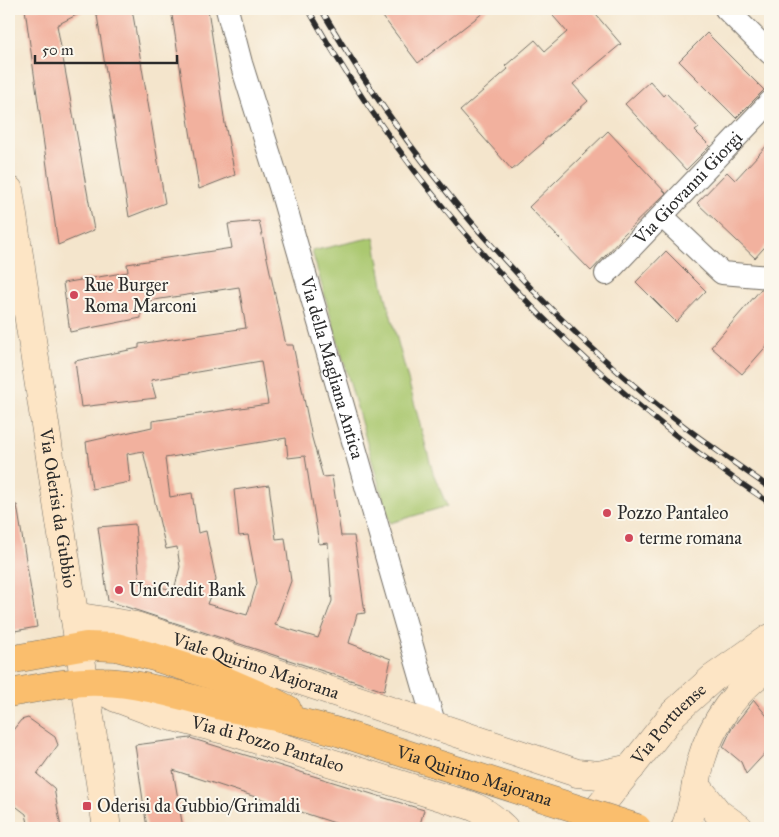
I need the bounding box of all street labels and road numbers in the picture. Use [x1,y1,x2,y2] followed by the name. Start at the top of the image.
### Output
[628,127,747,250] street label: Via Giovanni Giorgi
[295,273,369,462] street label: Via della Magliana Antica
[35,426,81,590] street label: Via Oderisi da Gubbio
[168,628,342,704] street label: Viale Quirino Majorana
[626,679,711,770] street label: Via Portuense
[188,711,347,777] street label: Via di Pozzo Pantaleo
[393,740,555,811] street label: Via Quirino Majorana

